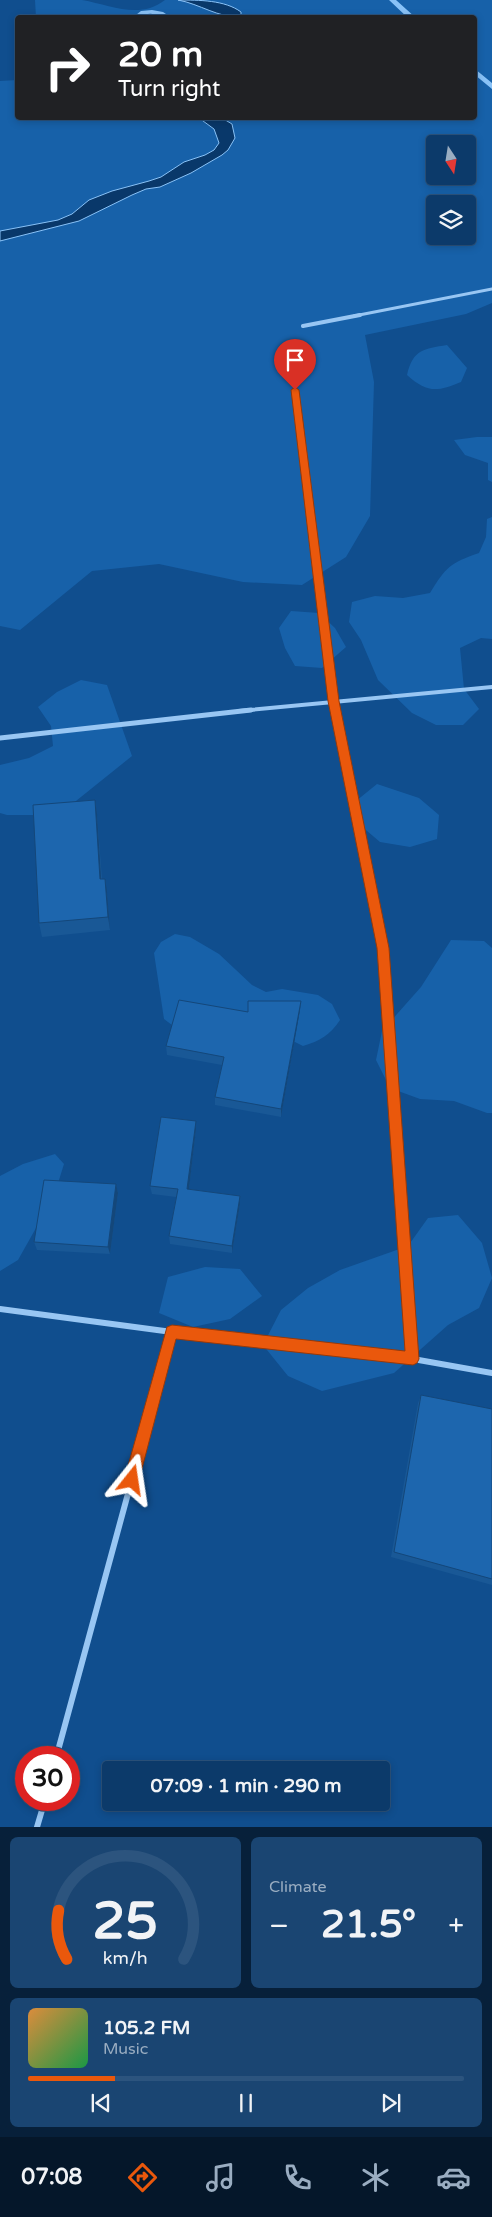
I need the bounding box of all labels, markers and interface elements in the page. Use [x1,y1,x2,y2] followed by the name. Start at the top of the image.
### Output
[118,34,203,76] text: 20 m
[35,35,100,100] icon: right
[118,76,220,102] text: Turn right
[426,135,476,185] north arrow
[426,135,476,245] map controls
[426,195,476,245] button: layers
[274,339,316,390] pin
[281,346,309,374] icon: arrive
[105,1453,157,1505] position arrow
[15,1746,80,1811] speed limit sign: 30
[150,1775,342,1797] text: 07:09 · 1 min · 290 m
[269,1877,327,1897] text: Climate
[93,1890,158,1953] text: 25
[321,1902,416,1948] text: 21.5°
[269,1909,289,1943] text: −
[448,1909,464,1943] text: +
[103,1948,148,1969] text: km/h
[103,2017,190,2039] text: 105.2 FM
[103,2039,148,2059] text: Music
[87,2089,115,2117] icon: previous
[232,2089,260,2117] icon: pause
[377,2089,405,2117] icon: next
[125,2160,160,2195] icon: directions
[203,2160,238,2195] icon: music
[280,2160,315,2195] icon: phone
[358,2160,393,2195] icon: climate
[436,2160,471,2195] icon: car
[21,2164,82,2190] text: 07:08

